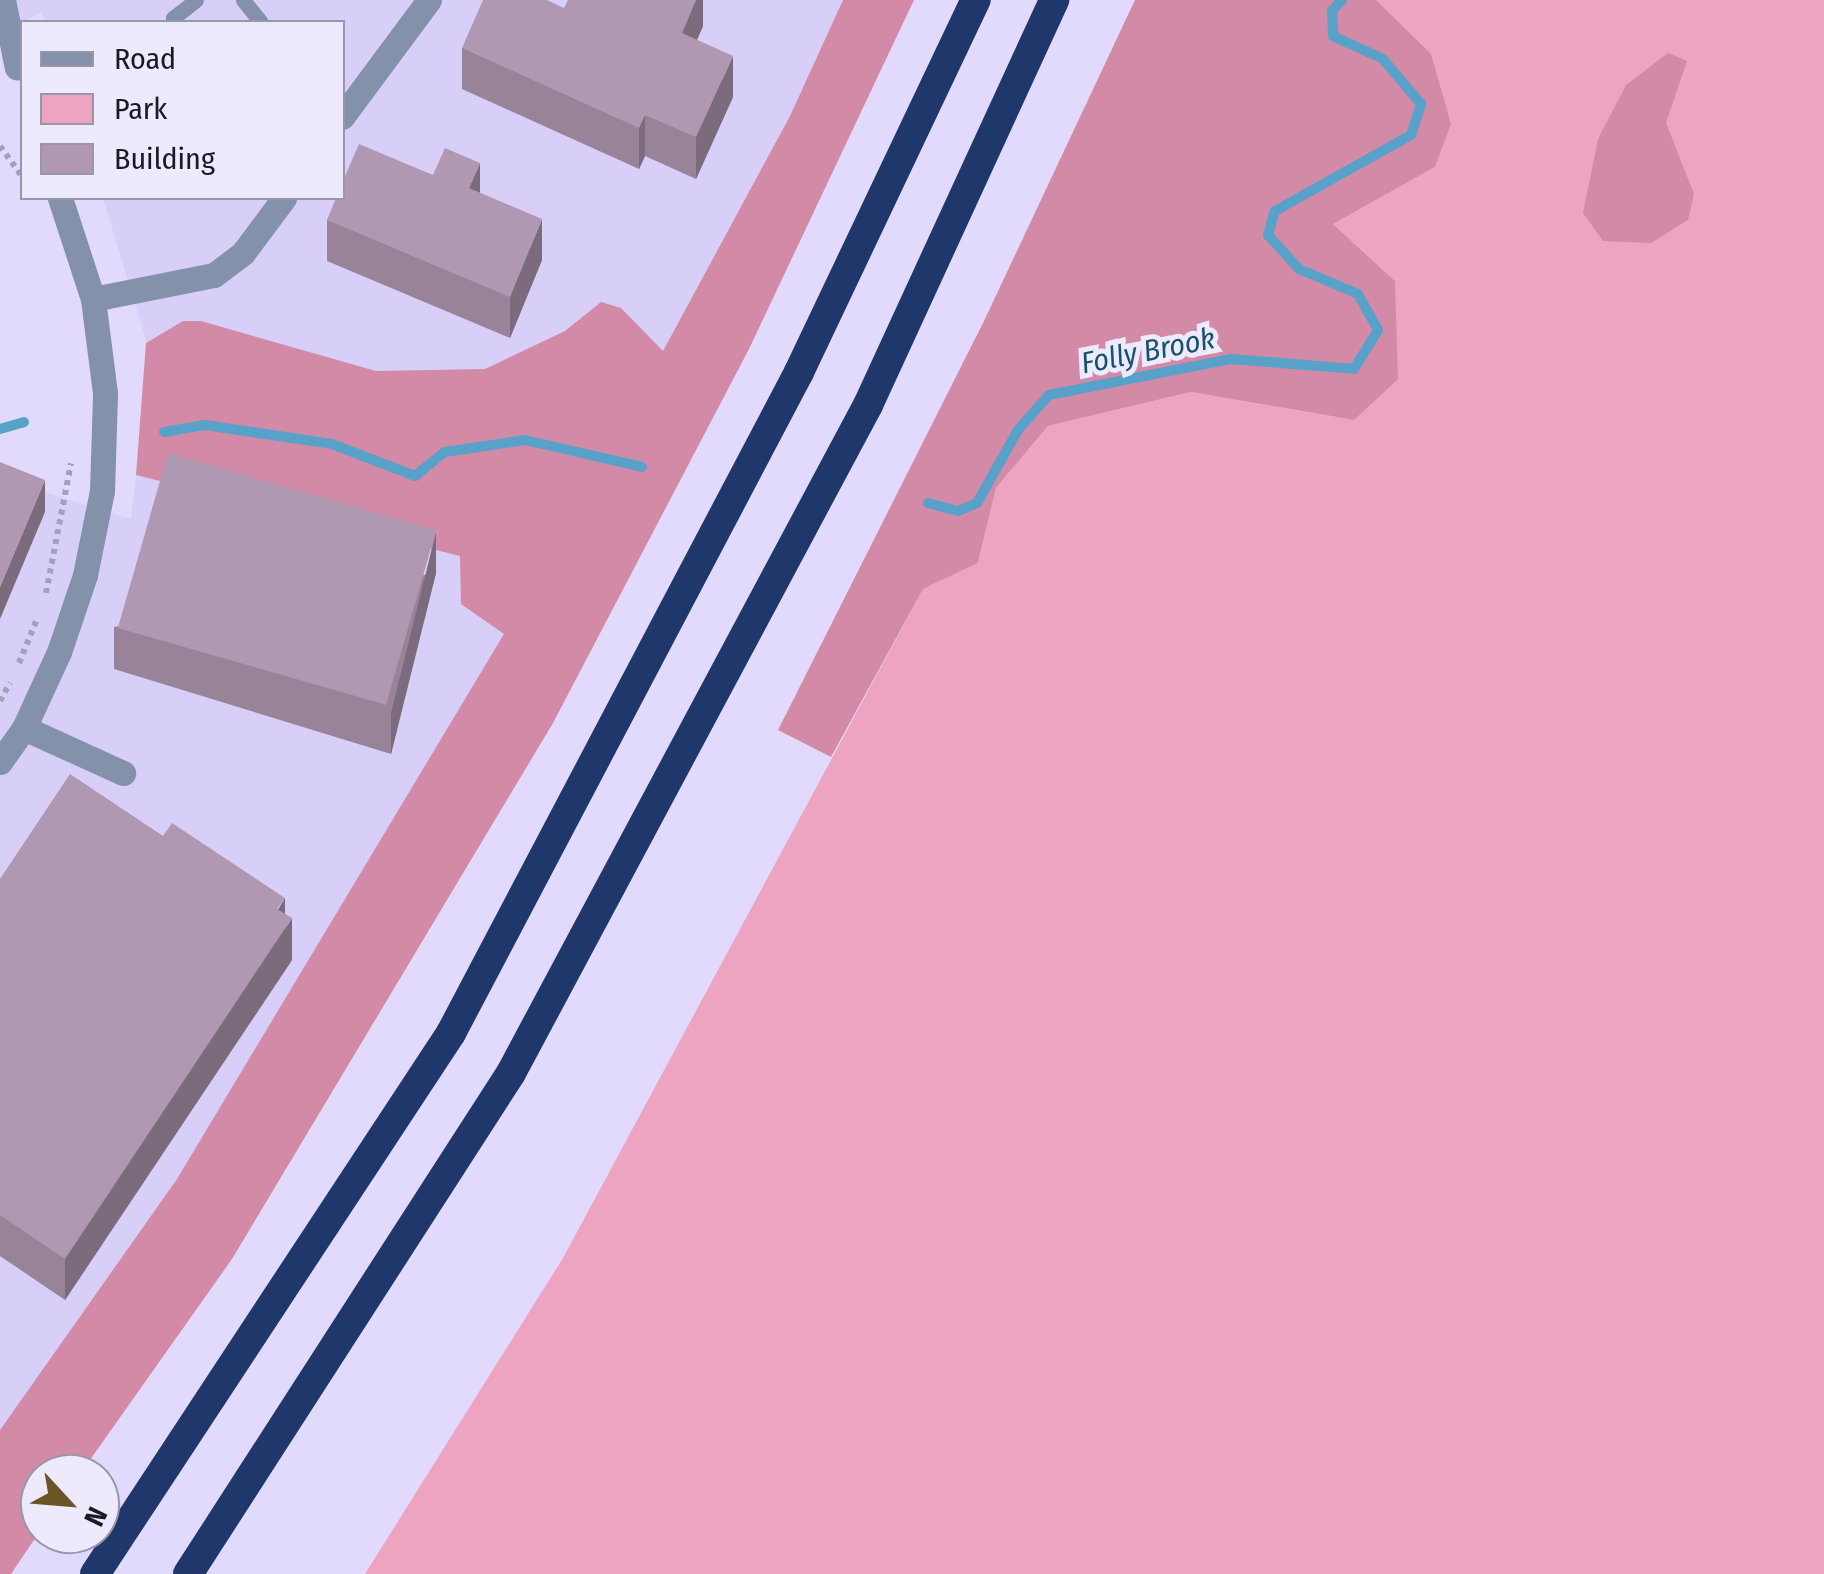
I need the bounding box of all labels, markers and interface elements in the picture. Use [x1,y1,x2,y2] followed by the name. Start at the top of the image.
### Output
[20,20,345,200] legend
[114,41,176,77] text: Road
[114,91,167,127] text: Park
[114,141,215,177] text: Building
[1078,320,1218,382] water label: Folly Brook
[20,1454,120,1554] north arrow
[77,1502,114,1531] text: N

